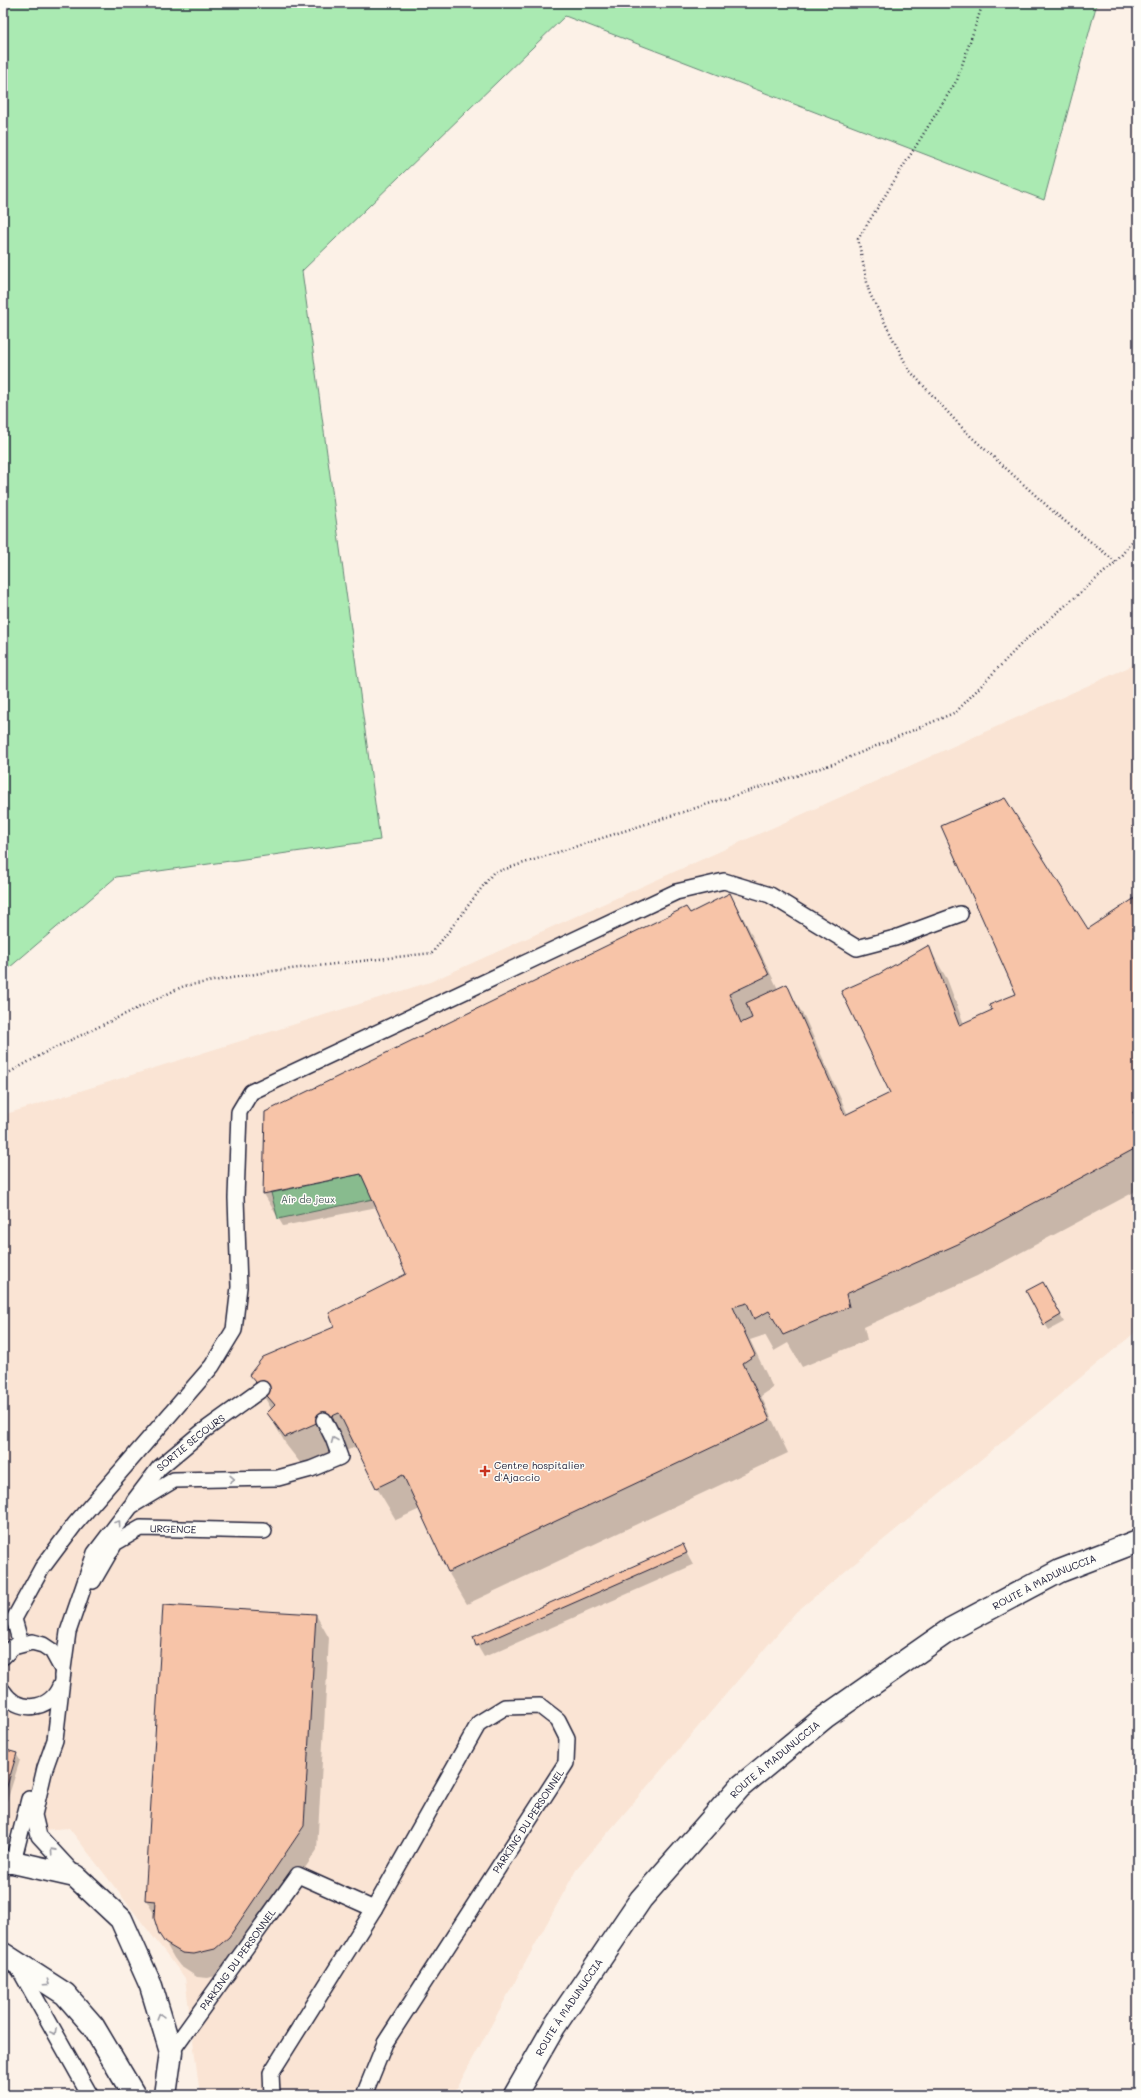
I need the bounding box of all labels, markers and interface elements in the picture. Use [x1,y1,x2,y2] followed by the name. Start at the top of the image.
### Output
[281,1192,335,1206] park label: Air de jeux
[153,1411,228,1474] street label: SORTIE SECOURS
[330,1436,338,1443] one-way arrow
[494,1458,585,1484] place label: Centre hospitalier d'Ajaccio
[479,1465,491,1477] marker: Centre hospitalier d'Ajaccio
[229,1475,235,1483] one-way arrow
[113,1521,120,1528] one-way arrow
[150,1521,197,1536] street label: URGENCE
[990,1551,1098,1613] street label: ROUTE À MADUNUCCIA
[726,1717,823,1801] street label: ROUTE À MADUNUCCIA
[489,1766,567,1876] street label: PARKING DU PERSONNEL
[51,1849,58,1856] one-way arrow
[196,1905,279,2013] street label: PARKING DU PERSONNEL
[532,1956,606,2058] street label: ROUTE À MADUNUCCIA
[43,1978,50,1985] one-way arrow
[156,2013,165,2020] one-way arrow
[50,2028,57,2035] one-way arrow

